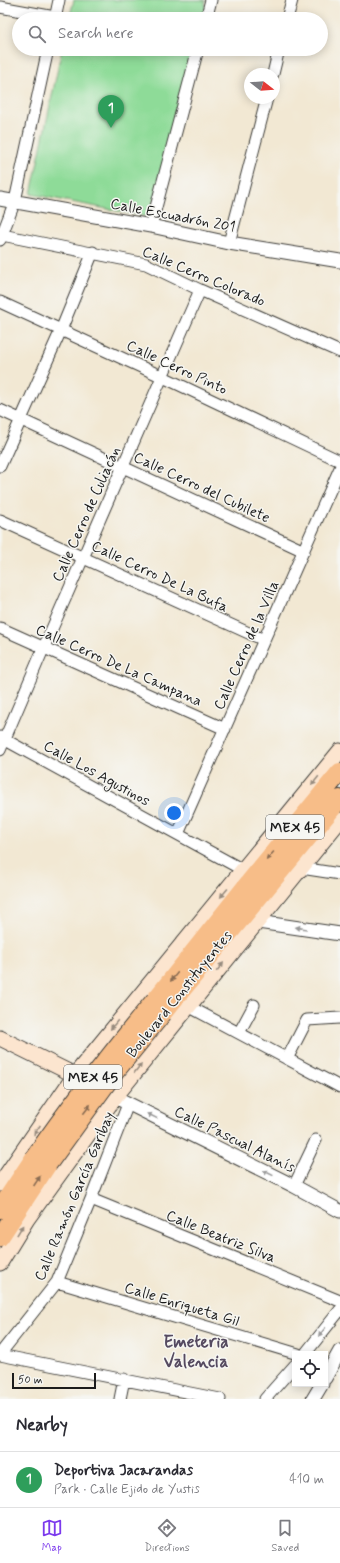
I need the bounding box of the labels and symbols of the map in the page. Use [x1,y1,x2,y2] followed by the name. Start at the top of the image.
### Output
[244,68,280,104] north arrow
[98,95,124,128] pin: 1
[109,194,237,238] street label: Calle Escuadrón 201
[139,242,268,312] street label: Calle Cerro Colorado
[123,336,230,400] street label: Calle Cerro Pinto
[48,444,126,585] street label: Calle Cerro de Culiacán
[130,447,273,528] street label: Calle Cerro del Cubilete
[88,536,231,618] street label: Calle Cerro De La Bufa
[209,577,285,713] street label: Calle Cerro de la Villa
[32,620,205,712] street label: Calle Cerro De La Campana
[39,736,154,812] street label: Calle Los Agustinos
[311,776,320,787] one-way arrow
[164,803,184,823] your location
[266,815,324,839] road number: MEX 45
[266,851,275,862] one-way arrow
[219,887,228,898] one-way arrow
[295,925,308,931] one-way arrow
[122,927,238,1062] street label: Boulevard Constituyentes
[216,962,225,973] one-way arrow
[169,971,178,982] one-way arrow
[110,1020,119,1031] one-way arrow
[134,1063,142,1074] one-way arrow
[64,1065,122,1089] road number: MEX 45
[171,1102,299,1178] street label: Calle Pascual Alanís
[83,1104,91,1115] one-way arrow
[30,1109,120,1284] street label: Calle Ramón García Garibay
[146,1113,158,1119] one-way arrow
[33,1125,41,1135] one-way arrow
[263,1170,274,1177] one-way arrow
[33,1176,41,1186] one-way arrow
[163,1206,279,1268] street label: Calle Beatriz Silva
[16,1225,24,1235] one-way arrow
[122,1278,242,1332] street label: Calle Enriqueta Gil
[318,1326,327,1337] one-way arrow
[163,1331,229,1373] district label: Emeteria Valencia
[12,1371,96,1390] scale bar

